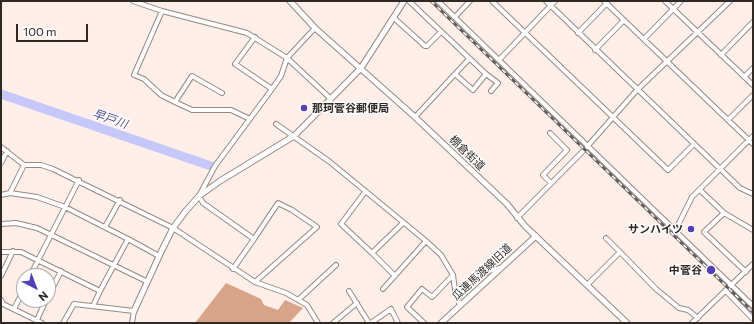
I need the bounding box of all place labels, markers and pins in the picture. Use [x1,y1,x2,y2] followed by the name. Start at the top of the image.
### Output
[312,101,389,115] place label: 那珂菅谷郵便局
[299,103,309,113] marker: 那珂菅谷郵便局
[628,222,683,236] place label: サンハイツ
[686,224,696,234] marker: サンハイツ
[669,263,702,277] place label: 中菅谷
[705,264,717,276] marker: 中菅谷

